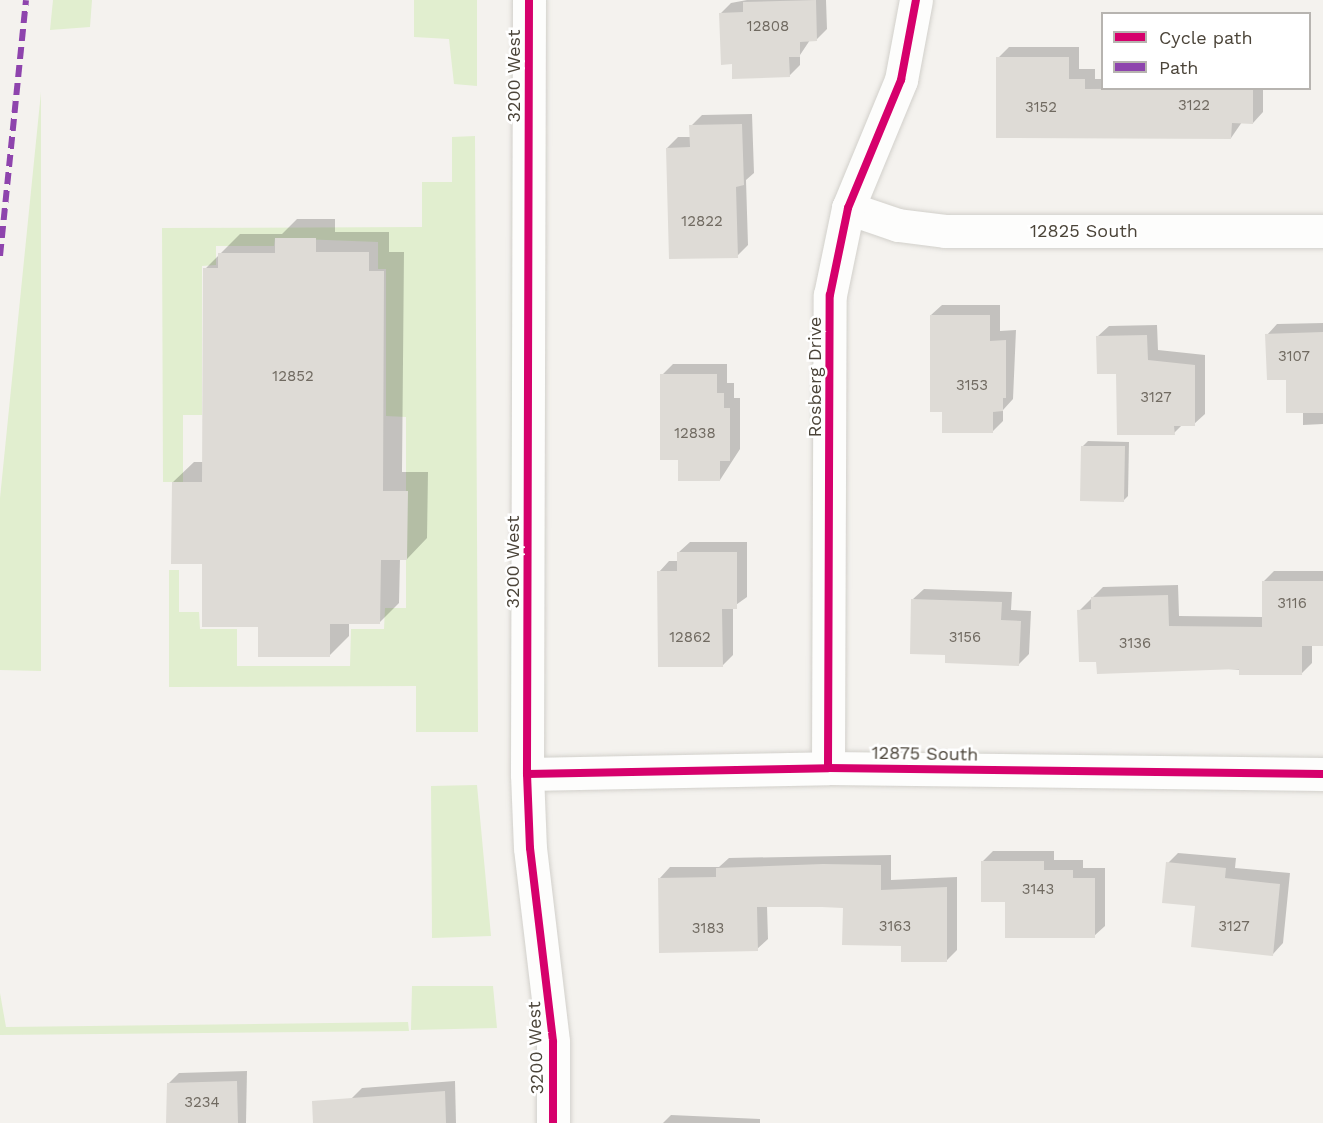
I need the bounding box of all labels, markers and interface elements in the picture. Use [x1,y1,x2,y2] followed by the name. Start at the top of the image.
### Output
[1101,12,1311,90] legend
[747,18,789,36] house number: 12808
[1159,27,1253,48] text: Cycle path
[503,29,525,123] street label: 3200 West
[1159,57,1199,78] text: Path
[1178,97,1210,115] house number: 3122
[1025,99,1057,117] house number: 3152
[681,213,723,231] house number: 12822
[1030,220,1138,242] street label: 12825 South
[804,317,826,437] street label: Rosberg Drive
[1278,348,1310,366] house number: 3107
[272,368,314,386] house number: 12852
[956,377,988,395] house number: 3153
[1140,389,1172,407] house number: 3127
[674,425,716,443] house number: 12838
[502,515,524,609] street label: 3200 West
[1277,595,1307,613] house number: 3116
[669,629,711,647] house number: 12862
[949,629,981,647] house number: 3156
[1119,635,1151,653] house number: 3136
[871,742,979,766] street label: 12875 South
[1022,881,1054,899] house number: 3143
[879,918,911,936] house number: 3163
[1218,918,1250,936] house number: 3127
[692,920,724,938] house number: 3183
[524,1001,548,1095] street label: 3200 West
[184,1094,220,1112] house number: 3234

